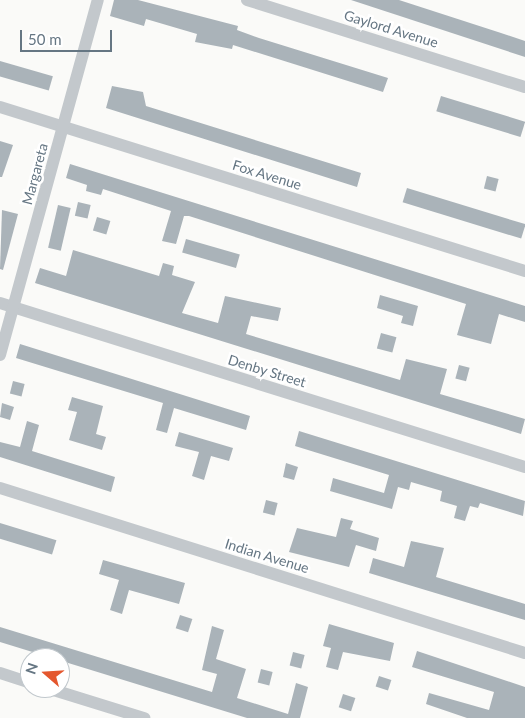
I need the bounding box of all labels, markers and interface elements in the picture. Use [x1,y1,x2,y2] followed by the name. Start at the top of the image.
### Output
[342,7,440,51] street label: Gaylord Avenue
[22,20,115,52] scale bar
[28,30,62,48] text: 50 m
[19,141,51,207] street label: Margareta
[230,156,304,194] street label: Fox Avenue
[226,351,308,391] street label: Denby Street
[223,535,311,577] street label: Indian Avenue
[20,648,70,698] north arrow
[21,660,41,676] text: N

